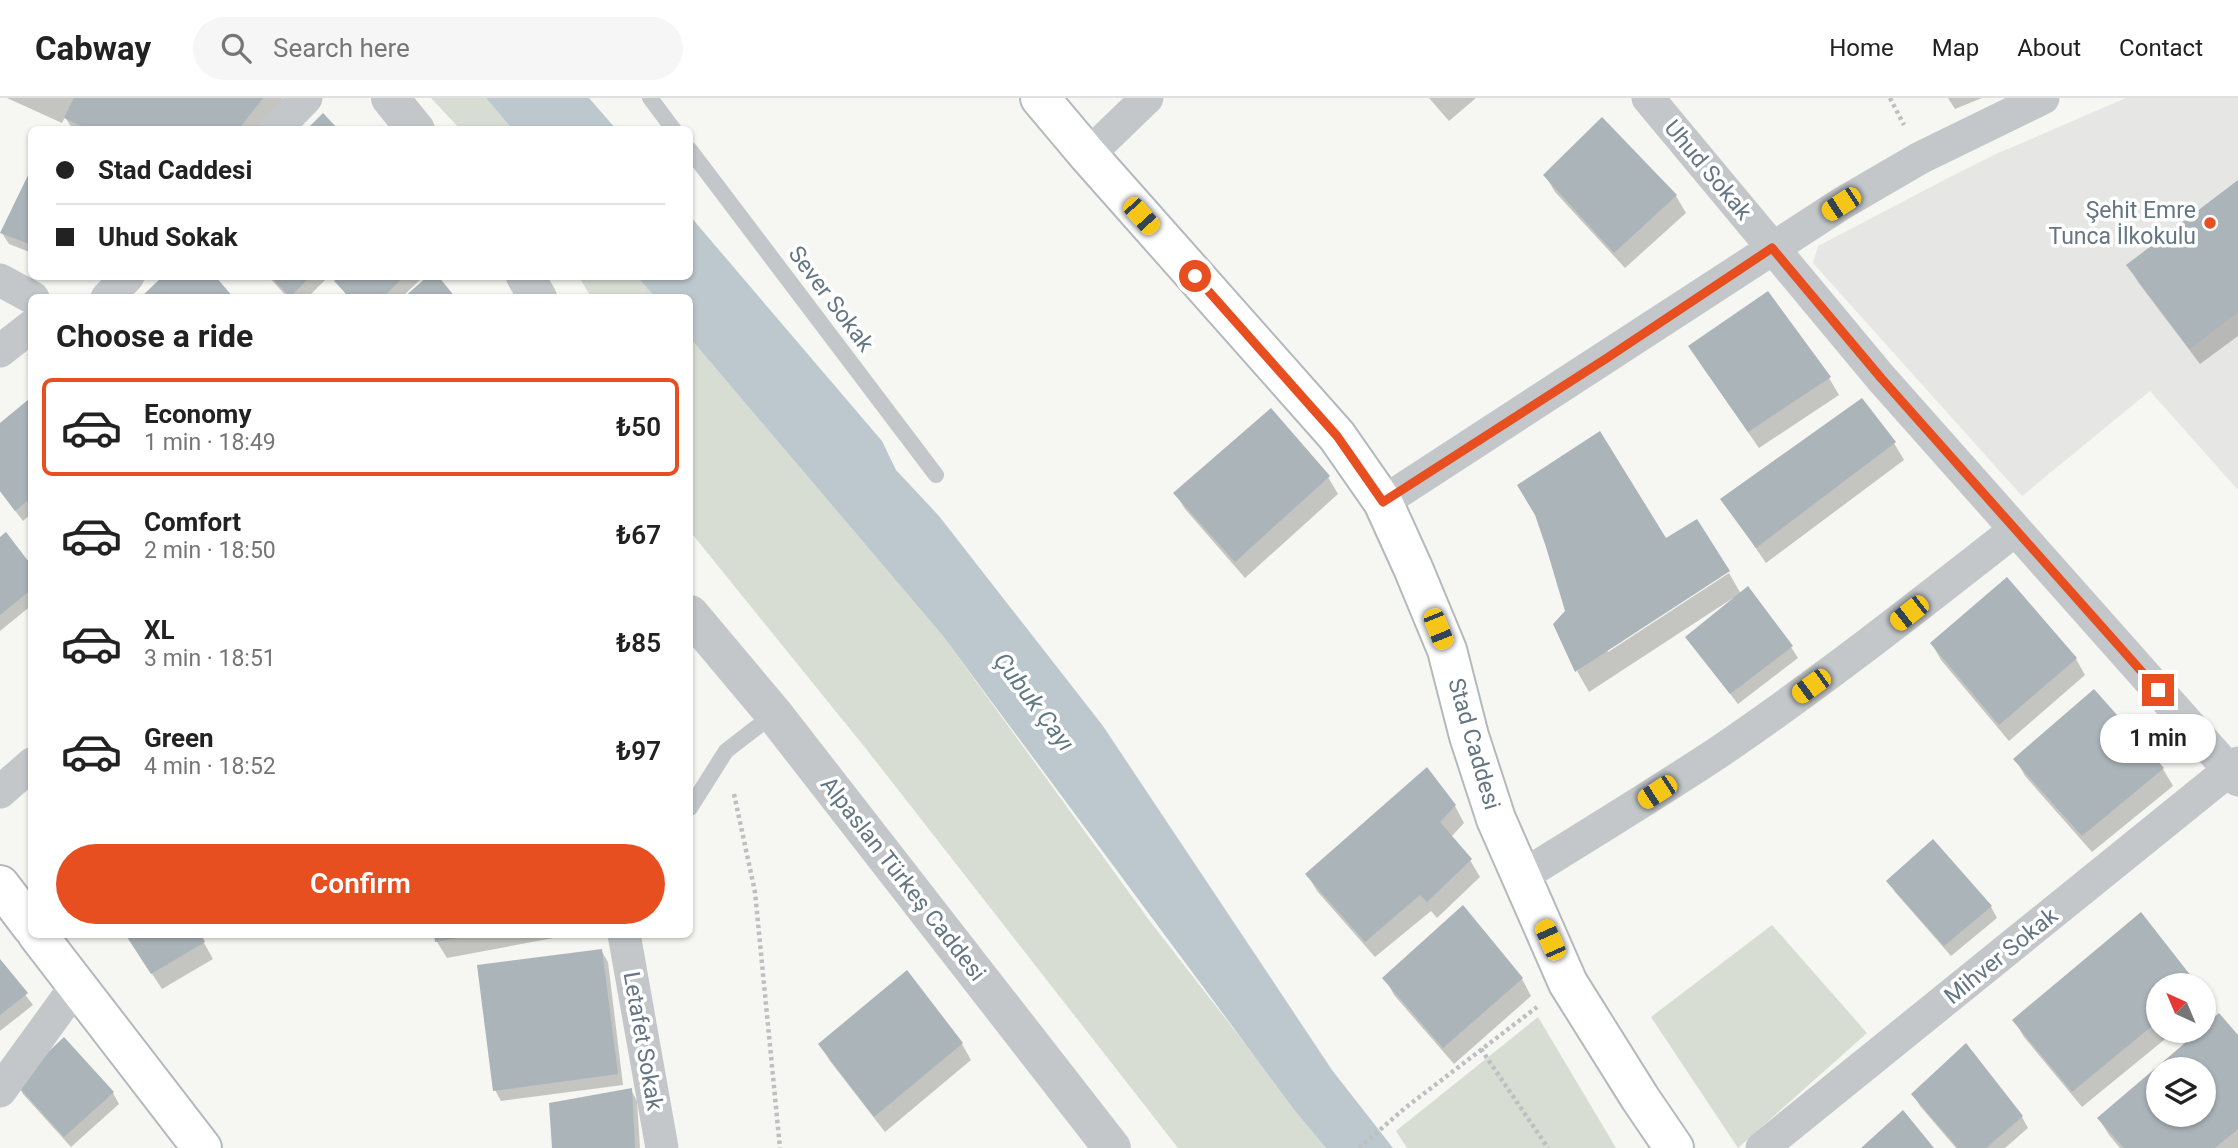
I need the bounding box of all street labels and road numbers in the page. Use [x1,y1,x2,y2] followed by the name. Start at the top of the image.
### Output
[1659,115,1758,225] street label: Uhud Sokak
[783,241,880,357] street label: Sever Sokak
[1442,675,1506,813] street label: Stad Caddesi
[815,772,991,986] street label: Alpaslan Türkeş Caddesi
[1939,902,2063,1010] street label: Mihver Sokak
[618,970,669,1113] street label: Letafet Sokak

